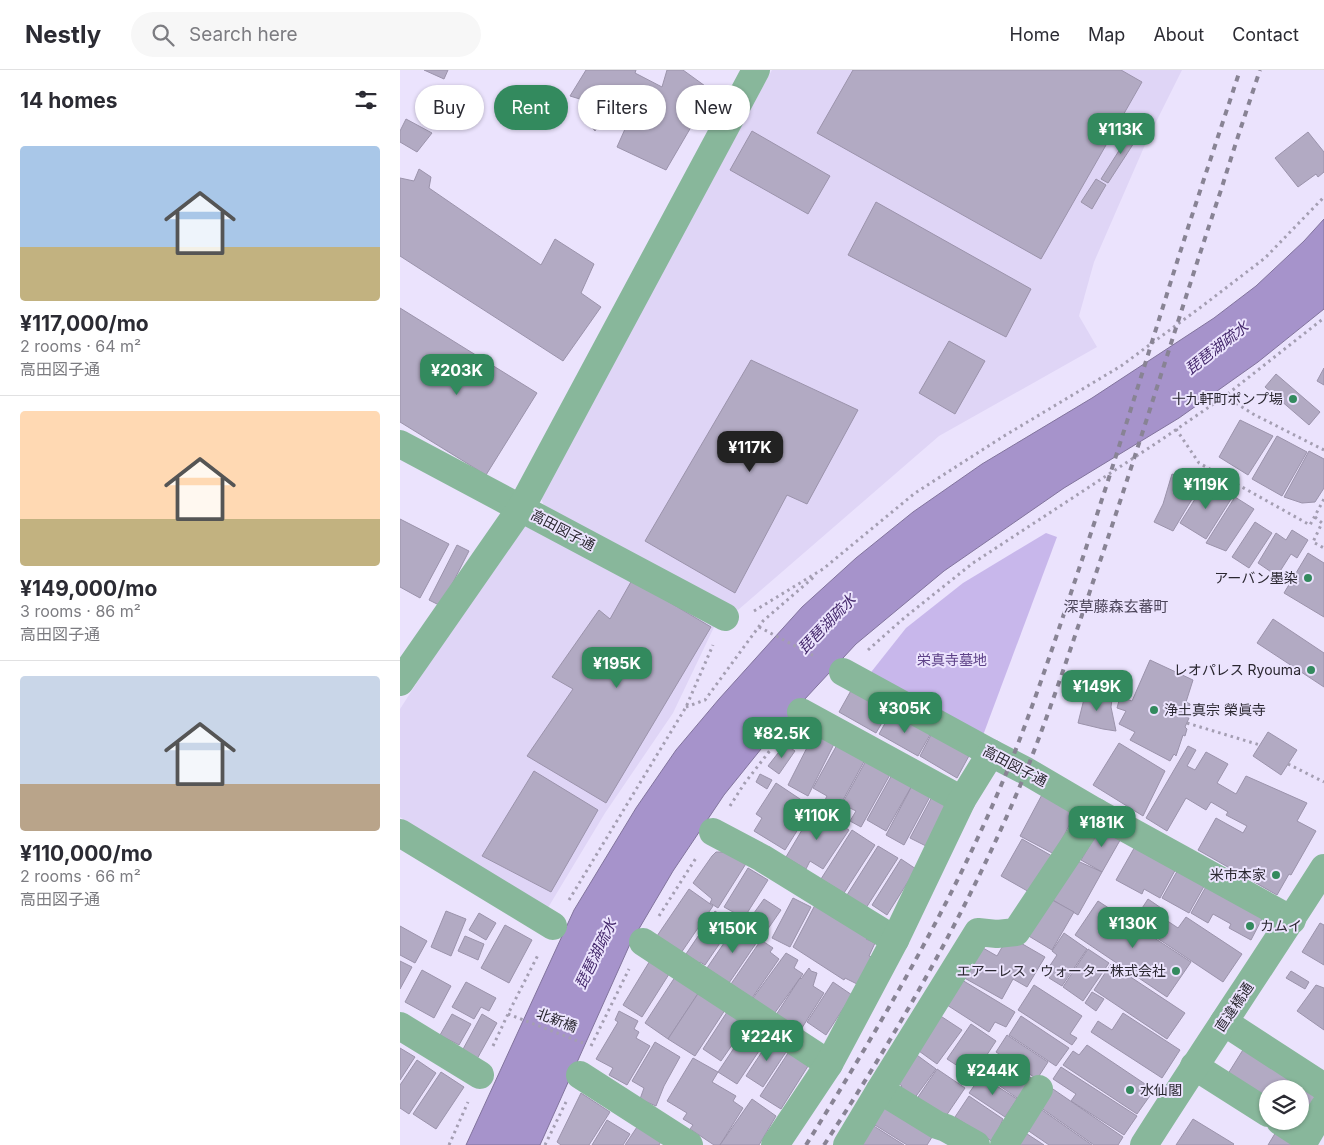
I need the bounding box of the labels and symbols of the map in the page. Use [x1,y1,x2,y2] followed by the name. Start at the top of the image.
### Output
[1086,112,1156,155] pin: ¥113K
[1181,316,1254,378] water label: 琵琶湖疏水
[422,354,492,396] pin: ¥203K
[1171,390,1283,407] place label: 十九軒町ポンプ場
[1287,393,1299,405] marker: 十九軒町ポンプ場
[715,430,785,473] pin: ¥117K
[1171,468,1241,510] pin: ¥119K
[528,506,598,553] street label: 高田図子通
[1214,569,1298,586] place label: アーバン墨染
[1302,572,1314,584] marker: アーバン墨染
[794,589,861,657] water label: 琵琶湖疏水
[1063,597,1169,616] district label: 深草藤森玄蕃町
[582,646,652,689] pin: ¥195K
[917,651,987,668] park label: 栄真寺墓地
[1174,661,1301,678] place label: レオパレス Ryouma
[1305,664,1317,676] marker: レオパレス Ryouma
[1062,670,1132,712] pin: ¥149K
[870,692,940,734] pin: ¥305K
[1164,701,1266,718] place label: 浄土真宗 榮眞寺
[1148,704,1160,716] marker: 浄土真宗 榮眞寺
[741,716,823,759] pin: ¥82.5K
[980,742,1050,789] street label: 高田図子通
[782,798,852,841] pin: ¥110K
[1067,806,1137,848] pin: ¥181K
[1210,866,1266,883] place label: 米市本家
[1270,869,1282,881] marker: 米市本家
[1098,906,1168,949] pin: ¥130K
[698,912,768,954] pin: ¥150K
[571,914,621,992] water label: 琵琶湖疏水
[1260,917,1302,934] place label: カムイ
[1244,920,1256,932] marker: カムイ
[957,962,1166,979] place label: エアーレス・ウォーター株式会社
[1170,965,1182,977] marker: エアーレス・ウォーター株式会社
[1211,979,1256,1035] street label: 直違橋通
[535,1004,580,1035] street label: 北新橋
[732,1020,802,1062] pin: ¥224K
[958,1054,1028,1096] pin: ¥244K
[1140,1081,1182,1098] place label: 水仙閣
[1124,1084,1136,1096] marker: 水仙閣

